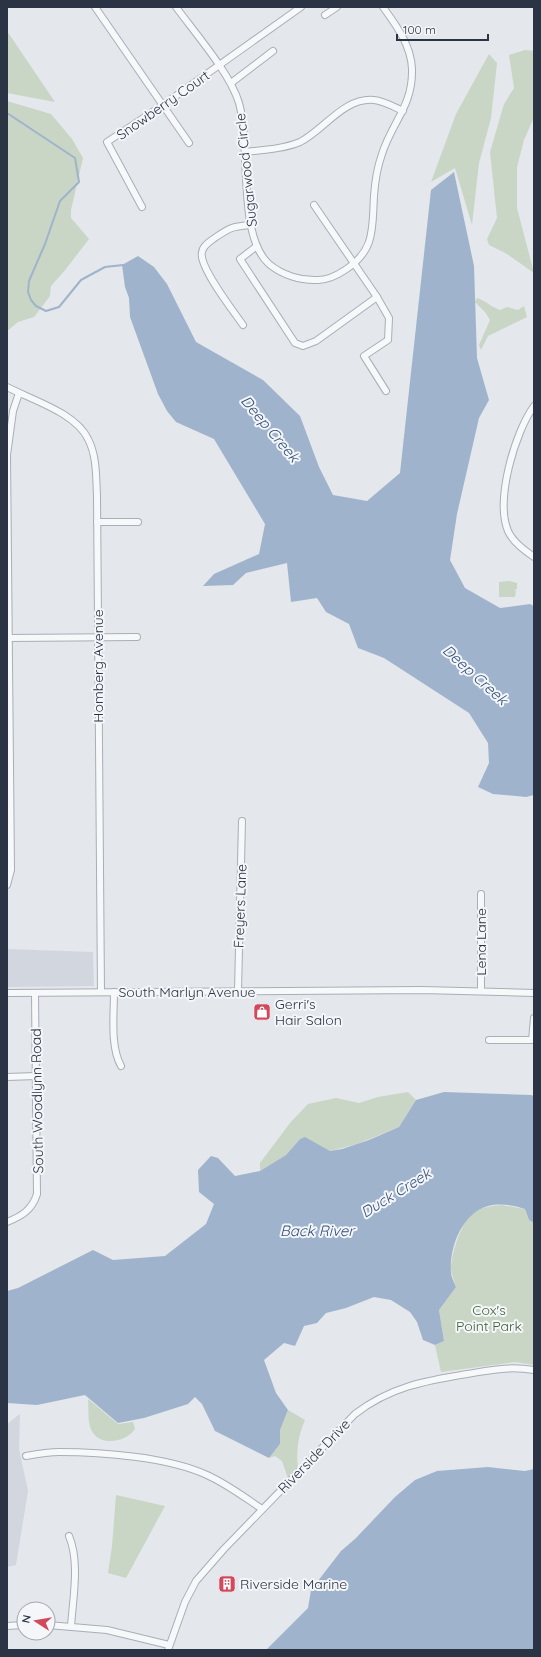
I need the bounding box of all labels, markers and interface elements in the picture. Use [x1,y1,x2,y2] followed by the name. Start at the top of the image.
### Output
[397,16,488,42] scale bar
[403,22,436,37] text: 100 m
[113,66,213,144] street label: Snowberry Court
[231,112,261,228] street label: Sugarwood Circle
[237,391,305,467] water label: Deep Creek
[89,609,107,723] street label: Homberg Avenue
[439,640,513,710] water label: Deep Creek
[230,864,250,948] street label: Freyers Lane
[472,908,490,976] street label: Lena Lane
[118,983,256,1001] street label: South Marlyn Avenue
[275,995,342,1029] place label: Gerri's Hair Salon
[252,1002,272,1022] shop icon: Gerri's Hair Salon
[27,1028,47,1174] street label: South Woodlynn Road
[357,1162,436,1222] water label: Duck Creek
[280,1221,356,1240] water label: Back River
[456,1301,522,1335] park label: Cox's Point Park
[274,1415,354,1497] street label: Riverside Drive
[217,1574,237,1594] building icon: Riverside Marine
[240,1575,347,1593] place label: Riverside Marine
[16,1601,56,1641] north arrow
[19,1614,34,1624] text: N

